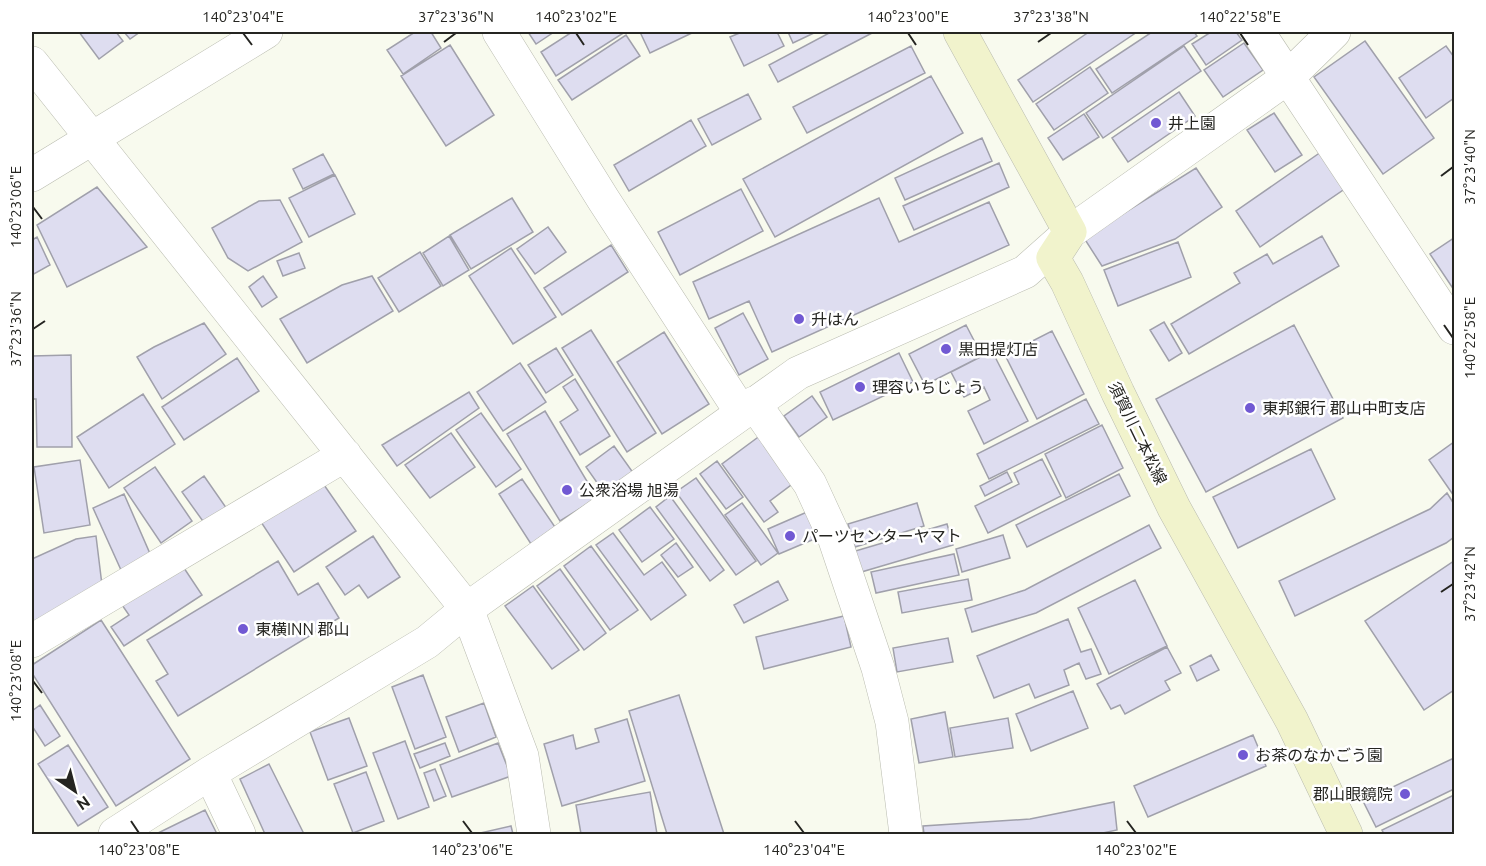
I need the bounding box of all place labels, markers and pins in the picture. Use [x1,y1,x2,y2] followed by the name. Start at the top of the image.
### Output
[1168,114,1216,132] place label: 井上園
[1149,116,1163,130] marker: 井上園
[811,310,859,328] place label: 升はん
[792,312,806,326] marker: 升はん
[958,340,1038,358] place label: 黒田提灯店
[939,342,953,356] marker: 黒田提灯店
[872,378,984,396] place label: 理容いちじょう
[853,380,867,394] marker: 理容いちじょう
[1262,399,1426,417] place label: 東邦銀行 郡山中町支店
[1243,401,1257,415] marker: 東邦銀行 郡山中町支店
[579,481,679,499] place label: 公衆浴場 旭湯
[560,483,574,497] marker: 公衆浴場 旭湯
[802,527,962,545] place label: パーツセンターヤマト
[783,529,797,543] marker: パーツセンターヤマト
[255,620,350,638] place label: 東横INN 郡山
[236,622,250,636] marker: 東横INN 郡山
[1255,746,1383,764] place label: お茶のなかごう園
[1236,748,1250,762] marker: お茶のなかごう園
[1313,785,1393,803] place label: 郡山眼鏡院
[1398,787,1412,801] marker: 郡山眼鏡院

